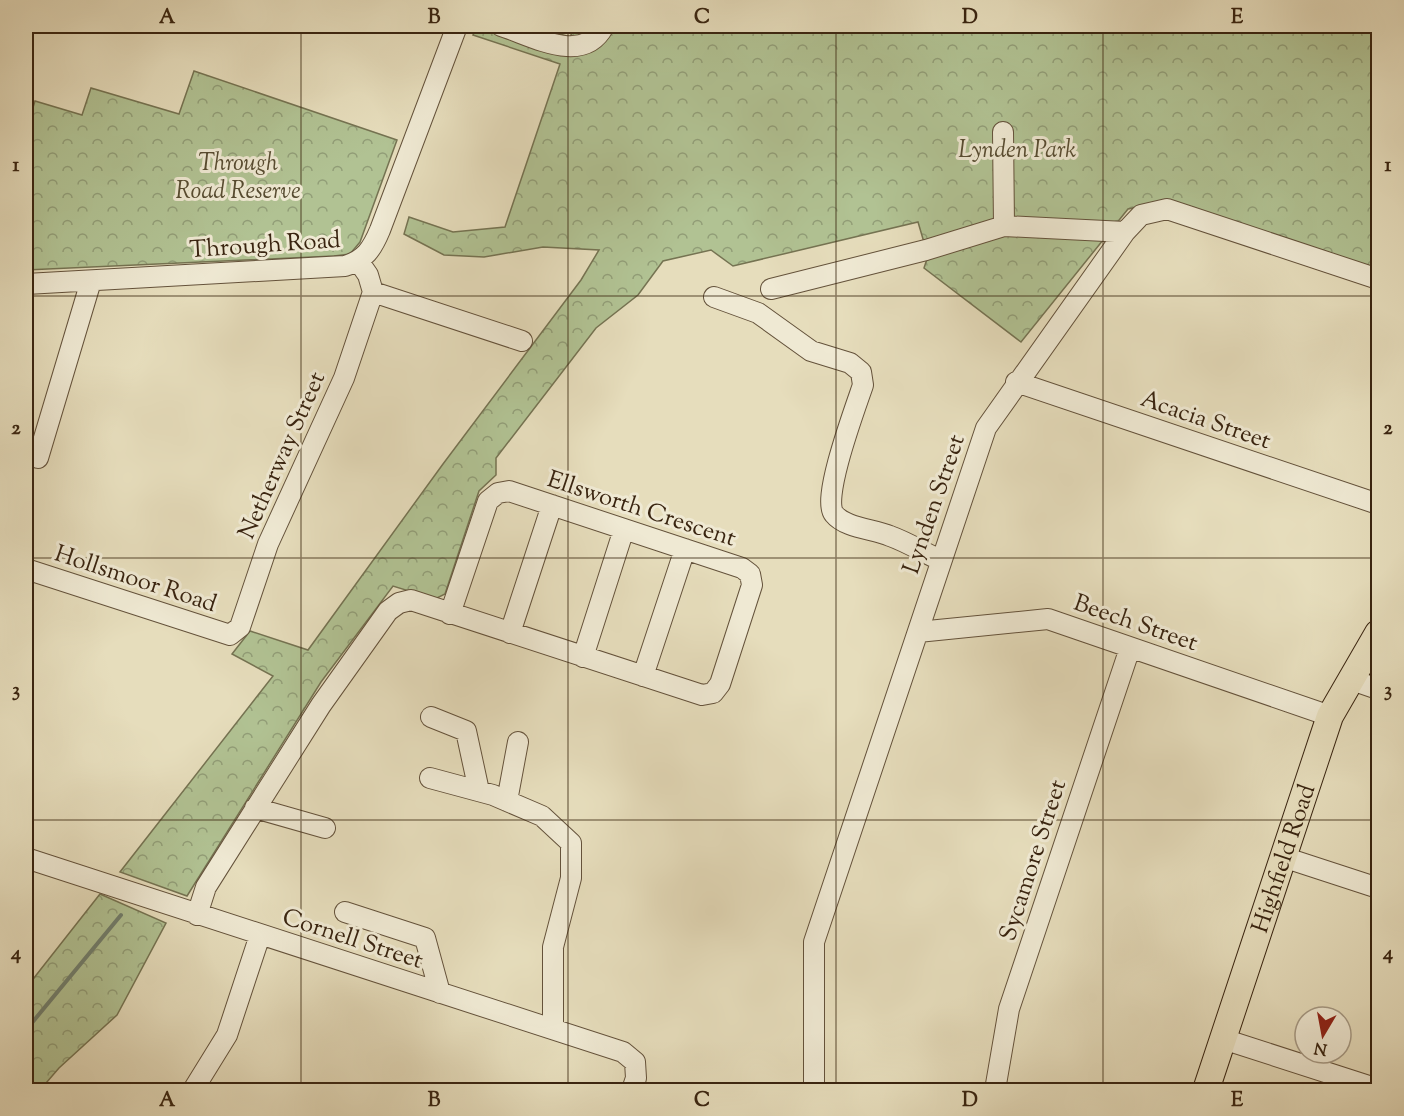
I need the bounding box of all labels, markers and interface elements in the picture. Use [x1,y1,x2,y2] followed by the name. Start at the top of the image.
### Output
[159,4,176,33] text: A
[428,4,441,33] text: B
[694,4,710,33] text: C
[962,4,978,33] text: D
[1231,4,1244,33] text: E
[958,134,1076,168] park label: Lynden Park
[175,147,301,209] park label: Through Road Reserve
[13,152,20,181] text: 1
[1385,152,1392,181] text: 1
[188,224,342,268] street label: Through Road
[231,367,335,545] street label: Netherway Street
[1136,383,1275,459] street label: Acacia Street
[11,415,21,444] text: 2
[1383,415,1393,444] text: 2
[895,430,975,579] street label: Lynden Street
[542,463,740,556] street label: Ellsworth Crescent
[50,538,221,622] street label: Hollsmoor Road
[1069,587,1202,661] street label: Beech Street
[12,677,20,706] text: 3
[1384,677,1392,706] text: 3
[992,776,1076,946] street label: Sycamore Street
[1244,780,1325,938] street label: Highfield Road
[278,901,427,979] street label: Cornell Street
[10,940,21,969] text: 4
[1382,940,1393,969] text: 4
[1293,1005,1353,1065] north arrow
[1312,1035,1329,1060] text: N
[159,1087,176,1116] text: A
[428,1087,441,1116] text: B
[694,1087,710,1116] text: C
[962,1087,978,1116] text: D
[1231,1087,1244,1116] text: E

